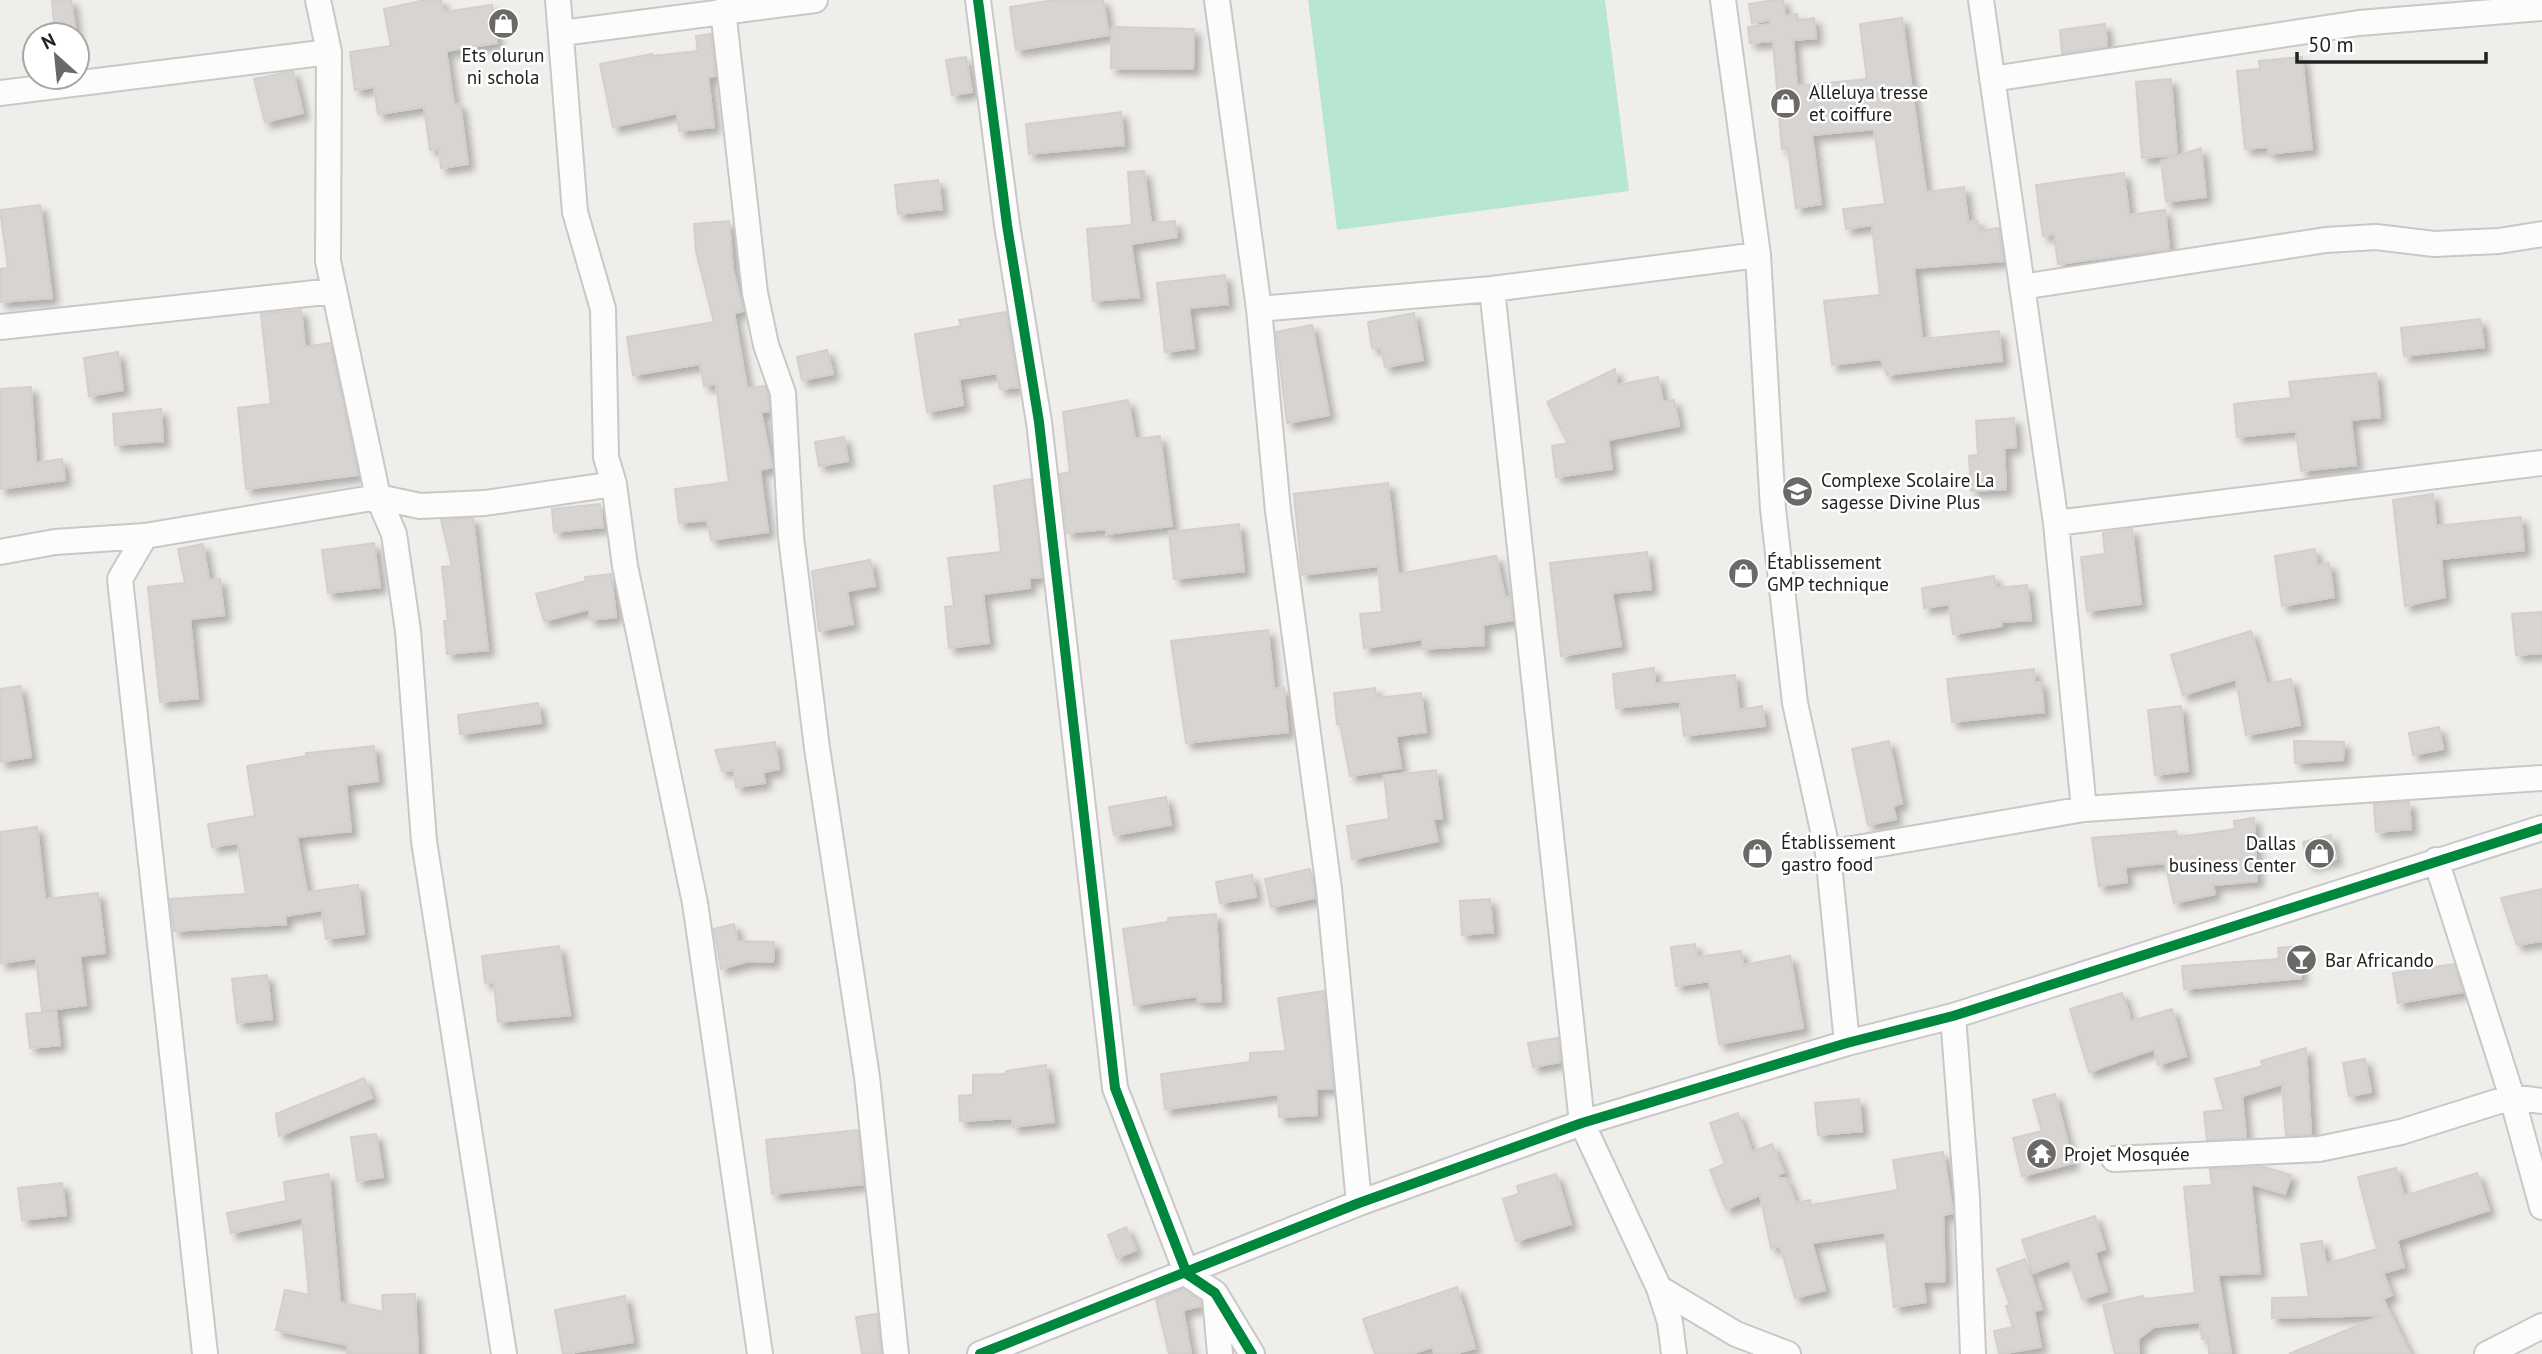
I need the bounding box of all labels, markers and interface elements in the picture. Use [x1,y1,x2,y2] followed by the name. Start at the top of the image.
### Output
[486,7,520,41] shop icon: Ets olurun ni schola
[21,21,91,91] north arrow
[2297,21,2486,65] scale bar
[37,27,59,54] text: N
[2308,31,2354,58] text: 50 m
[462,43,544,89] place label: Ets olurun ni schola
[1809,80,1928,126] place label: Alleluya tresse et coiffure
[1769,86,1803,120] shop icon: Alleluya tresse et coiffure
[1821,468,1994,514] place label: Complexe Scolaire La sagesse Divine Plus
[1781,474,1815,508] school or university icon: Complexe Scolaire La sagesse Divine Plus
[1767,550,1889,596] place label: Établissement GMP technique
[1727,556,1761,590] shop icon: Établissement GMP technique
[1781,830,1896,876] place label: Établissement gastro food
[2169,831,2297,877] place label: Dallas business Center
[1741,836,1775,870] shop icon: Établissement gastro food
[2302,837,2336,871] shop icon: Dallas business Center
[2285,943,2319,977] bar icon: Bar Africando
[2325,948,2434,972] place label: Bar Africando
[2024,1137,2058,1171] temple icon: Projet Mosquée
[2064,1142,2190,1166] place label: Projet Mosquée

